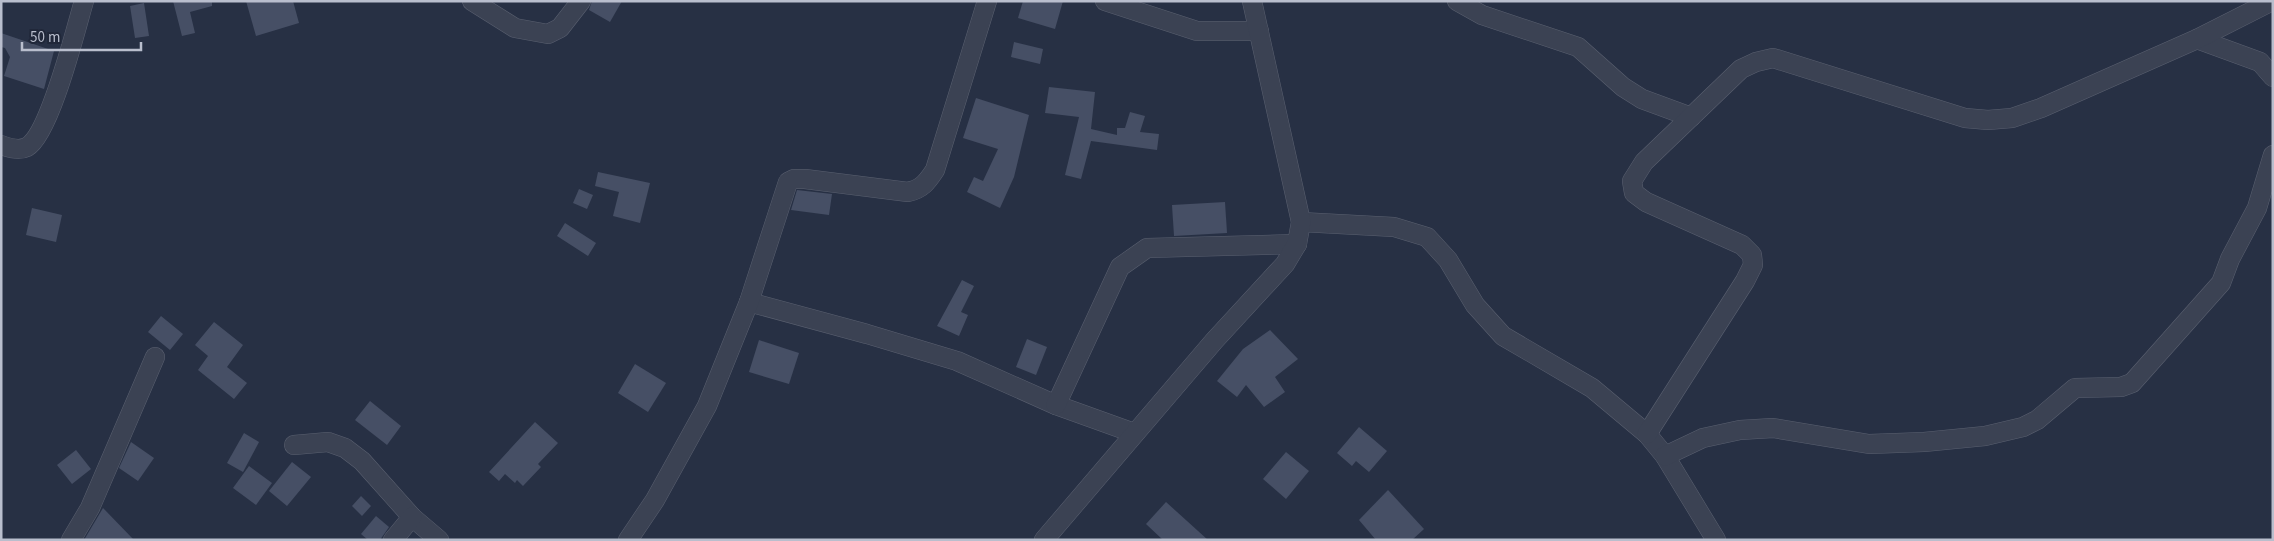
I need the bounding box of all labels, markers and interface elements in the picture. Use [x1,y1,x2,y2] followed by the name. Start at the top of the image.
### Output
[22,20,141,52] scale bar
[30,27,60,48] text: 50 m

